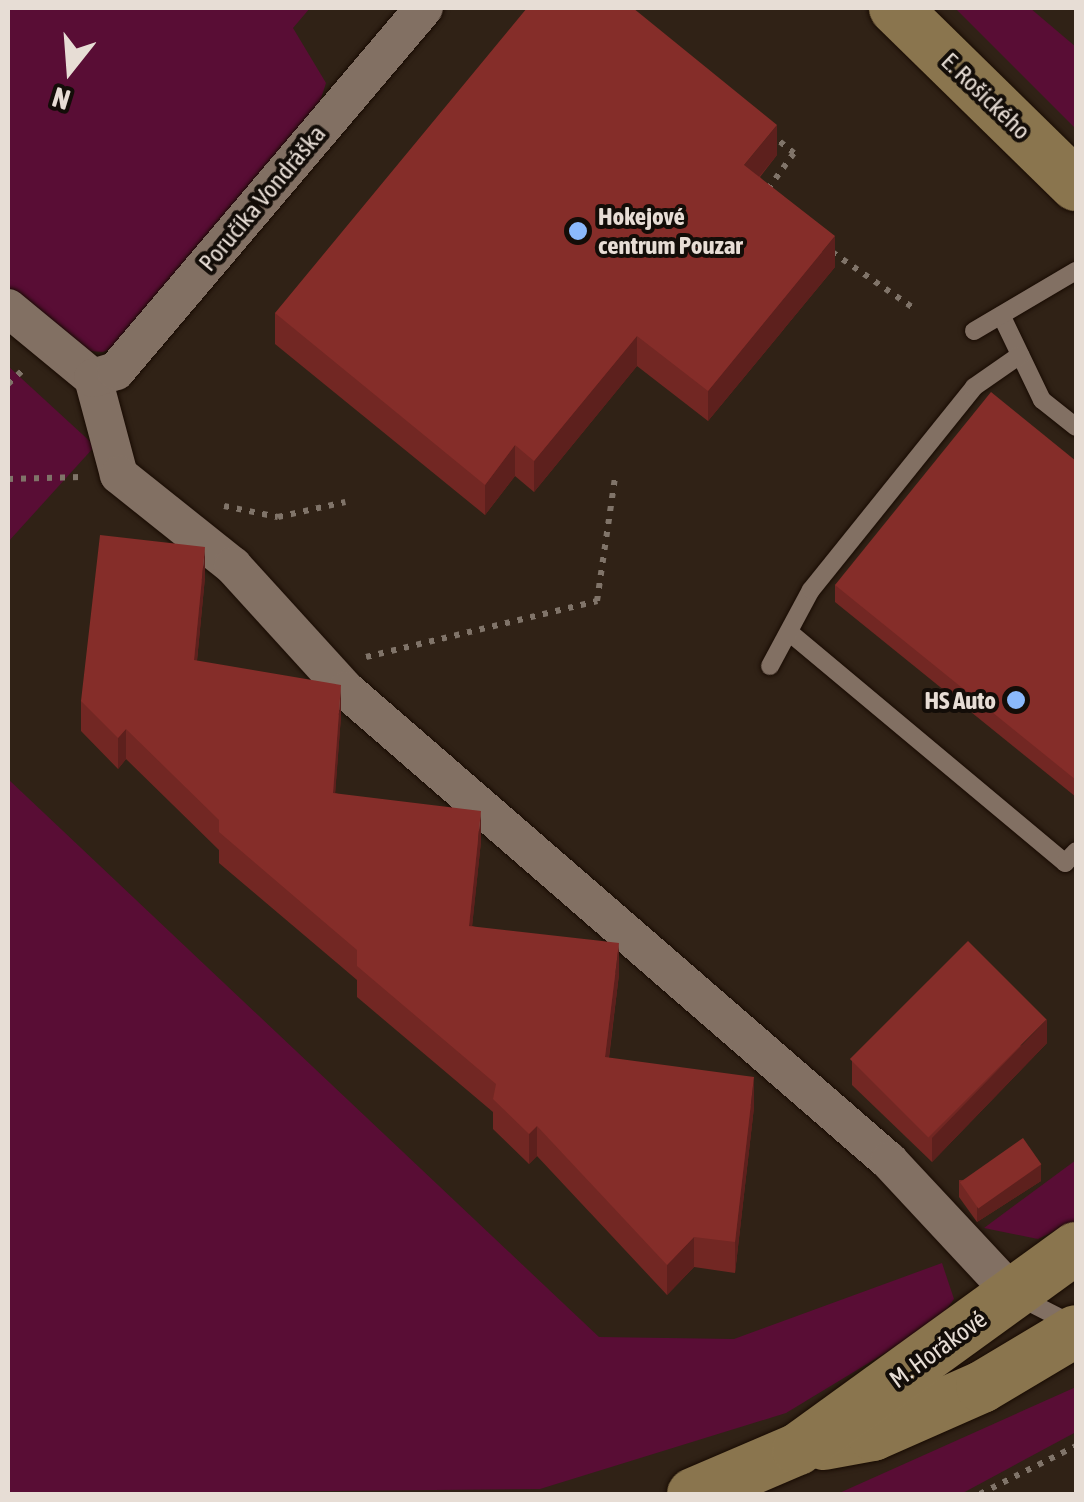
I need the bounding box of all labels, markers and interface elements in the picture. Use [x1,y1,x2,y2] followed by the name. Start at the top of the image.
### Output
[20,20,120,120] north arrow
[935,46,1037,146] street label: E. Rošického
[49,81,74,116] text: N
[192,119,332,277] street label: Poručíka Vondráška
[598,202,743,261] place label: Hokejové centrum Pouzar
[567,220,589,242] marker: Hokejové centrum Pouzar
[925,685,996,715] place label: HS Auto
[1005,689,1027,711] marker: HS Auto
[884,1304,992,1394] street label: M. Horákové

